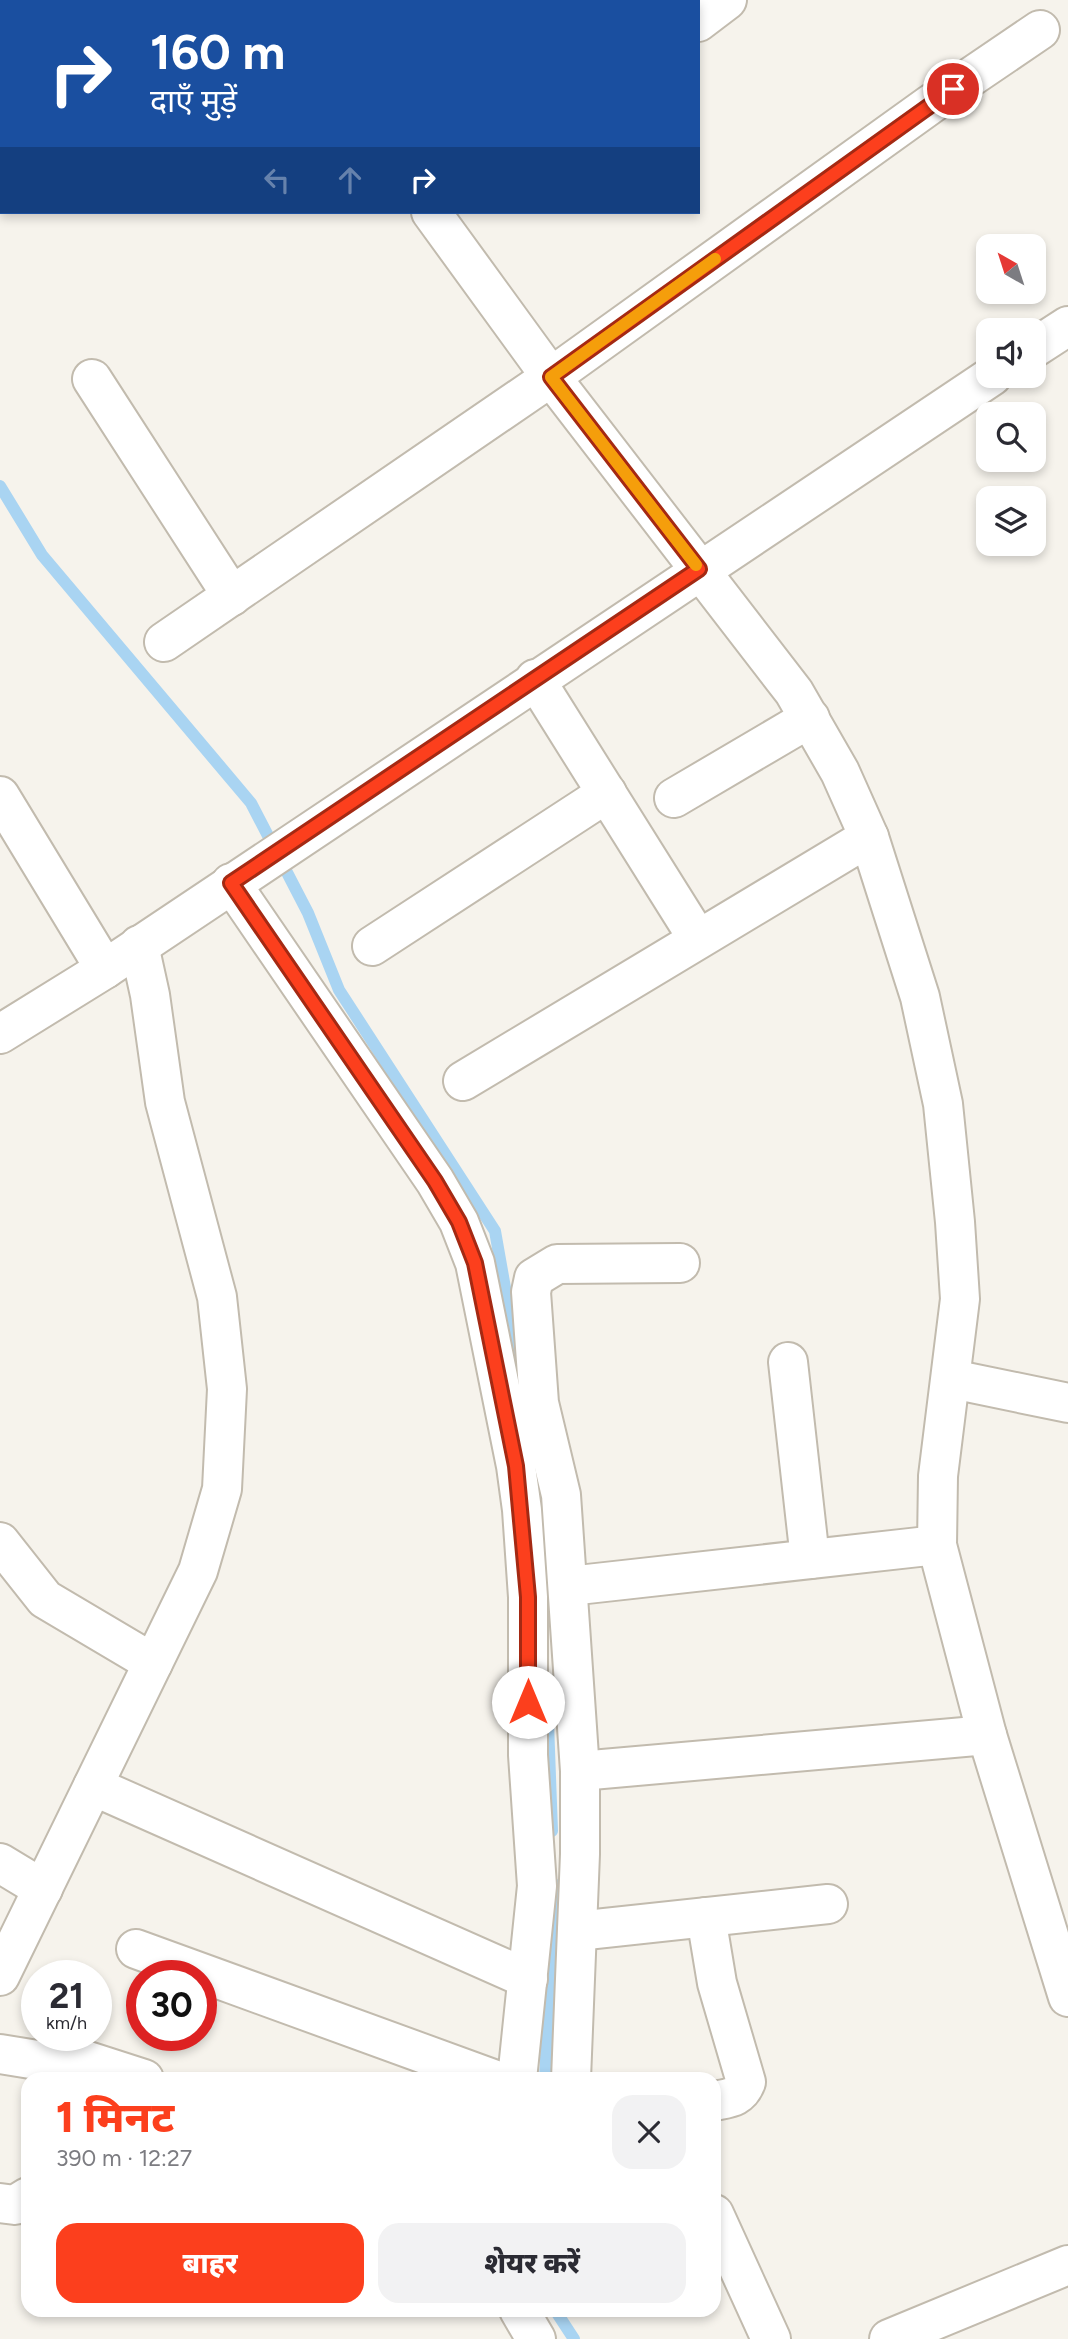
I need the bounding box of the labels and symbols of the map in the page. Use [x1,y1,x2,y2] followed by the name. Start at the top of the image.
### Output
[923,59,983,119] pin
[976,234,1046,304] north arrow
[491,1665,565,1739] position arrow
[126,1960,217,2051] speed limit sign: 30

